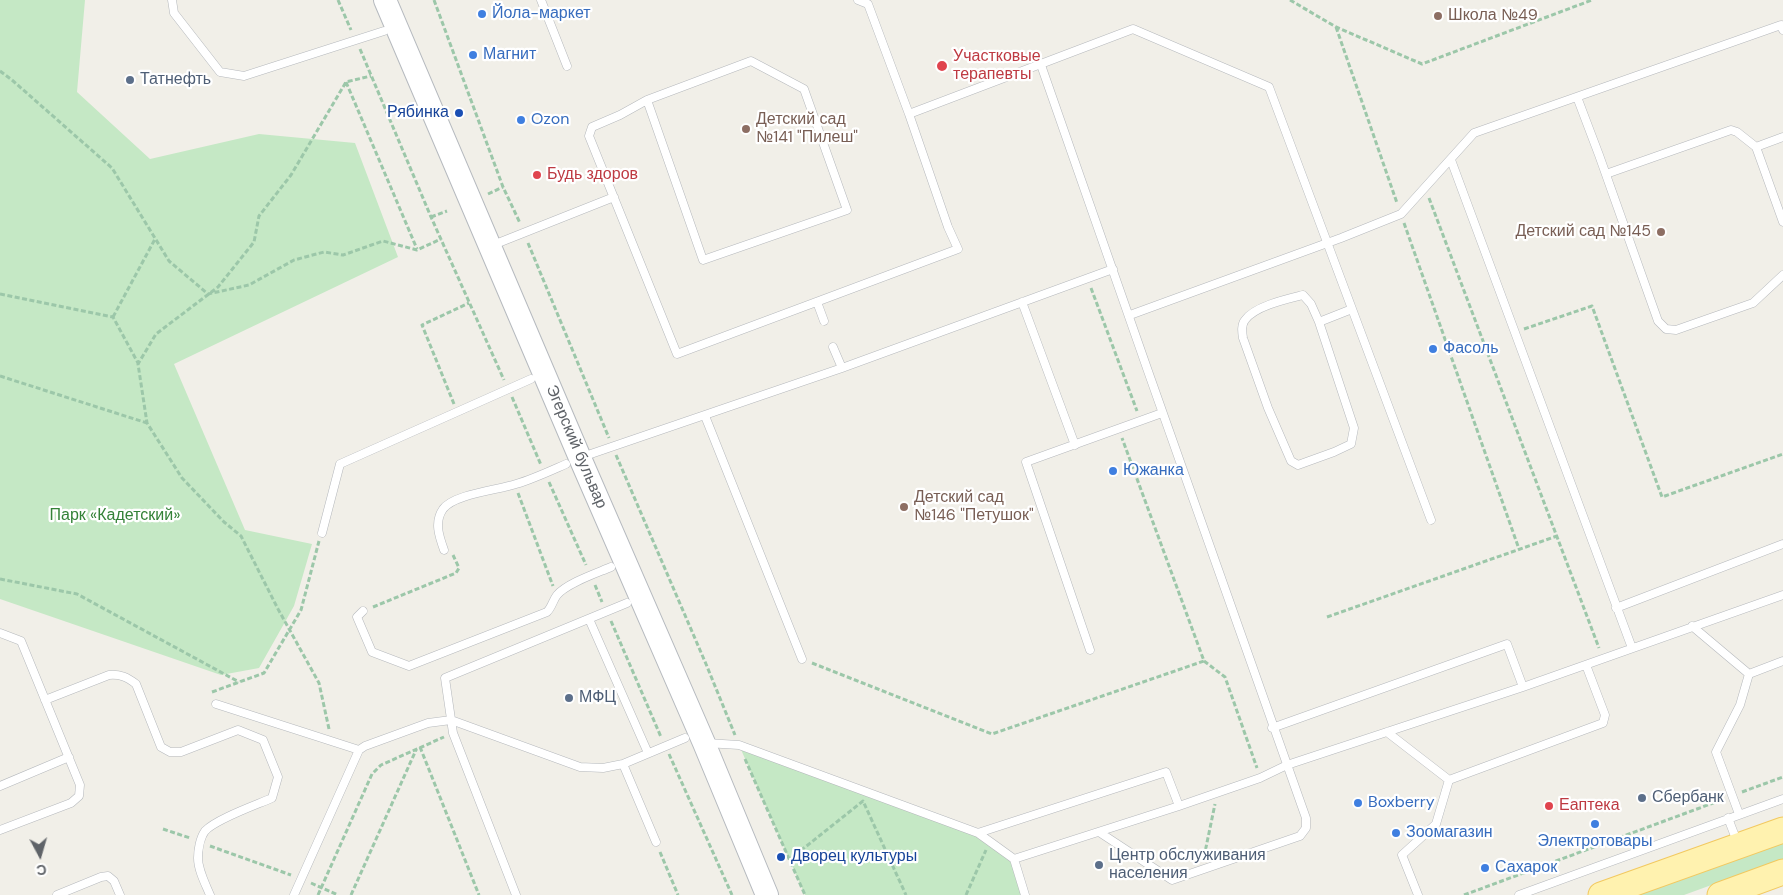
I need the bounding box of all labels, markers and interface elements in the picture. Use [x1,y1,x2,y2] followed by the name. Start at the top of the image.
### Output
[492,4,591,24] place label: Йола-маркет
[1448,6,1538,26] place label: Школа №49
[476,8,488,20] marker: Йола-маркет
[1432,10,1444,22] marker: Школа №49
[483,45,536,65] place label: Магнит
[953,47,1041,85] place label: Участковые терапевты
[467,49,479,61] marker: Магнит
[935,59,949,73] marker: Участковые терапевты
[140,70,211,90] place label: Татнефть
[124,74,136,86] marker: Татнефть
[387,103,449,123] place label: Рябинка
[453,107,465,119] marker: Рябинка
[531,110,569,130] place label: Ozon
[756,110,858,148] place label: Детский сад №141 "Пилеш"
[515,114,527,126] marker: Ozon
[740,123,752,135] marker: Детский сад №141 "Пилеш"
[547,165,638,185] place label: Будь здоров
[531,169,543,181] marker: Будь здоров
[1515,222,1651,242] place label: Детский сад №145
[1655,226,1667,238] marker: Детский сад №145
[1443,339,1498,359] place label: Фасоль
[1427,343,1439,355] marker: Фасоль
[541,382,611,512] street label: Эгерский бульвар
[1123,461,1184,481] place label: Южанка
[1107,465,1119,477] marker: Южанка
[914,488,1034,526] place label: Детский сад №146 "Петушок"
[898,501,910,513] marker: Детский сад №146 "Петушок"
[50,506,180,526] park label: Парк «Кадетский»
[579,688,616,708] place label: МФЦ
[563,692,575,704] marker: МФЦ
[1652,788,1724,808] place label: Сбербанк
[1636,792,1648,804] marker: Сбербанк
[1368,793,1435,813] place label: Boxberry
[1559,796,1620,816] place label: Еаптека
[1352,797,1364,809] marker: Boxberry
[1543,800,1555,812] marker: Еаптека
[1589,818,1601,830] marker: Электротовары
[1406,823,1493,843] place label: Зоомагазин
[1390,827,1402,839] marker: Зоомагазин
[15,830,65,880] north arrow
[1538,832,1652,852] place label: Электротовары
[1109,846,1266,884] place label: Центр обслуживания населения
[791,847,917,867] place label: Дворец культуры
[775,851,787,863] marker: Дворец культуры
[1495,858,1557,878] place label: Сахарок
[1093,859,1105,871] marker: Центр обслуживания населения
[36,860,48,879] text: С
[1479,862,1491,874] marker: Сахарок

